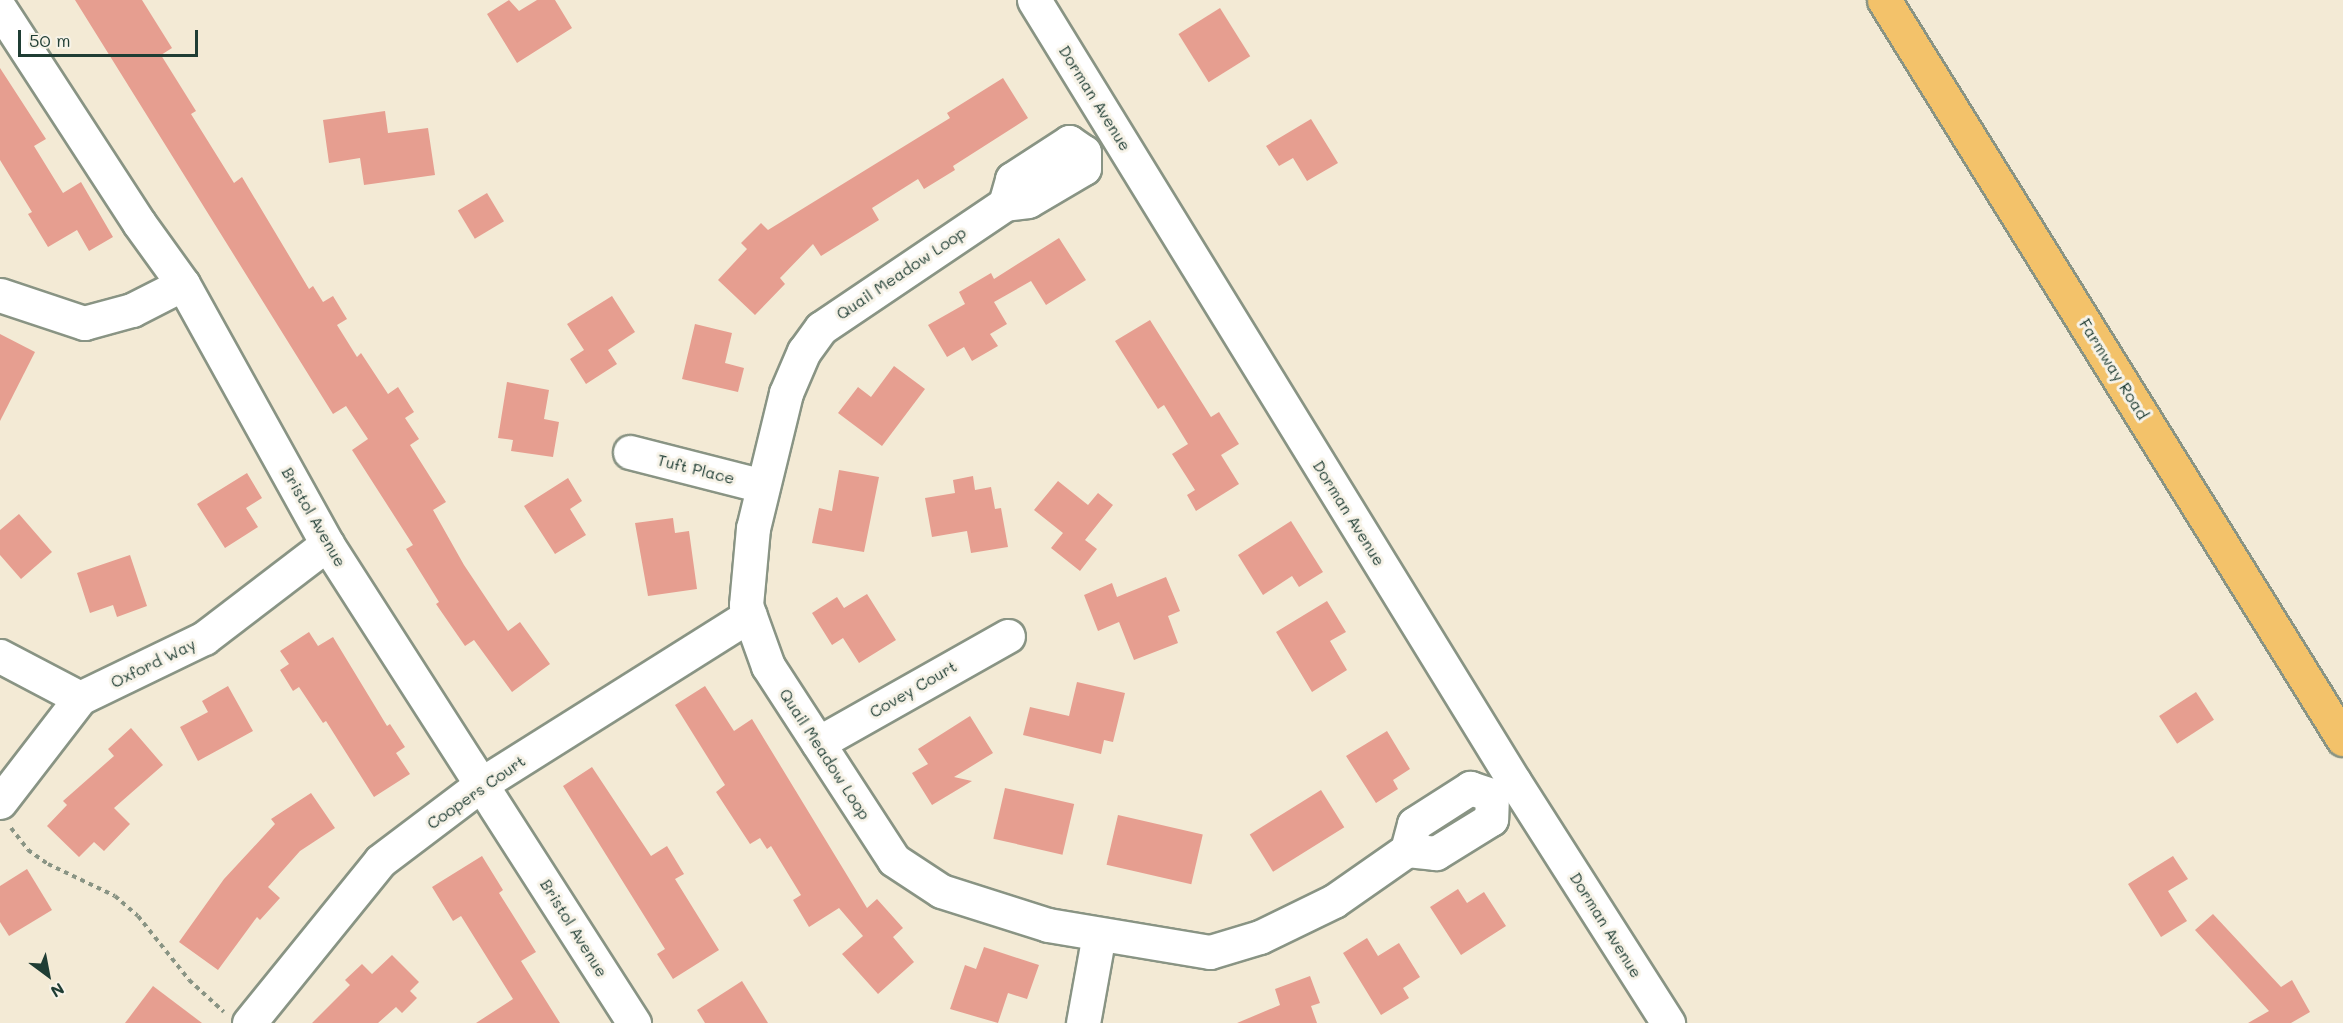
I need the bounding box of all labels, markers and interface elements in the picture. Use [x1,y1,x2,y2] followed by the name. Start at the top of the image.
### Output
[21,18,201,56] scale bar
[29,28,71,52] text: 50 m
[1055,42,1135,154] street label: Dorman Avenue
[832,222,970,324] street label: Quail Meadow Loop
[2075,315,2153,423] street label: Farmway Road
[655,450,737,488] street label: Tuft Place
[1309,457,1389,569] street label: Dorman Avenue
[278,464,350,570] street label: Bristol Avenue
[107,634,199,692] street label: Oxford Way
[866,656,960,722] street label: Covey Court
[775,685,875,823] street label: Quail Meadow Loop
[423,751,529,833] street label: Coopers Court
[1566,869,1646,981] street label: Dorman Avenue
[536,876,612,980] street label: Bristol Avenue
[18,945,78,1005] north arrow
[47,979,69,1003] text: N

